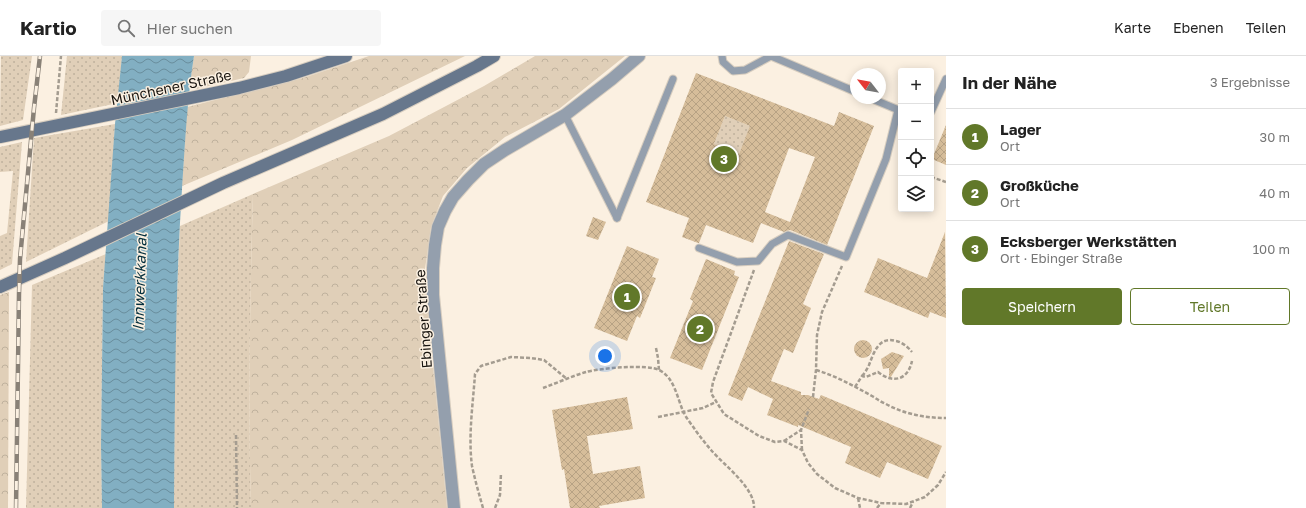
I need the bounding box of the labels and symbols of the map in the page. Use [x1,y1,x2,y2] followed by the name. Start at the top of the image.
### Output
[109,66,233,108] street label: Münchener Straße
[850,68,886,104] north arrow
[711,144,737,174] pin: 3
[128,232,150,331] water label: Innwerkkanal
[411,269,435,369] street label: Ebinger Straße
[614,282,640,312] pin: 1
[687,314,713,344] pin: 2
[595,346,615,366] your location

